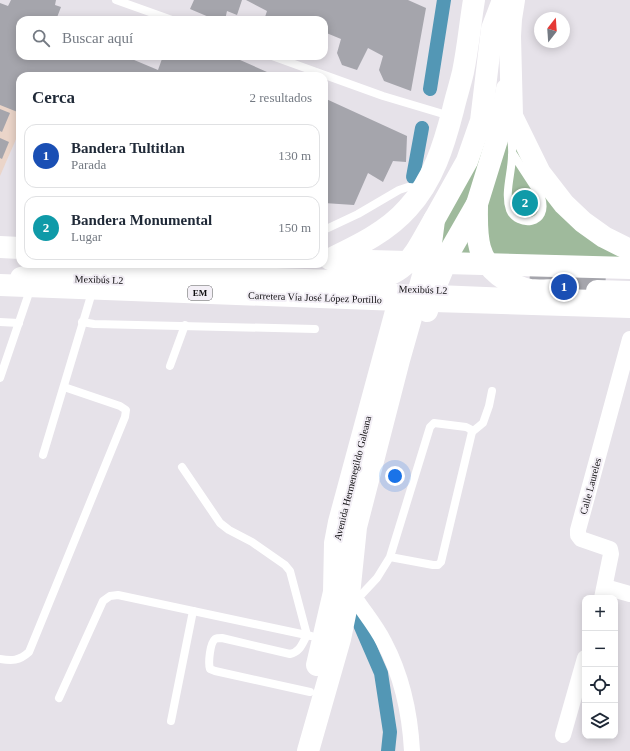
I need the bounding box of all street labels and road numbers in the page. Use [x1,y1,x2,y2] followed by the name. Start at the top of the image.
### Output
[75,273,123,286] street label: Mexibús L2
[399,283,447,296] street label: Mexibús L2
[188,286,212,300] road number: EM
[248,290,382,305] street label: Carretera Vía José López Portillo
[332,414,373,542] street label: Avenida Hermenegildo Galeana
[578,457,603,516] street label: Calle Laureles

